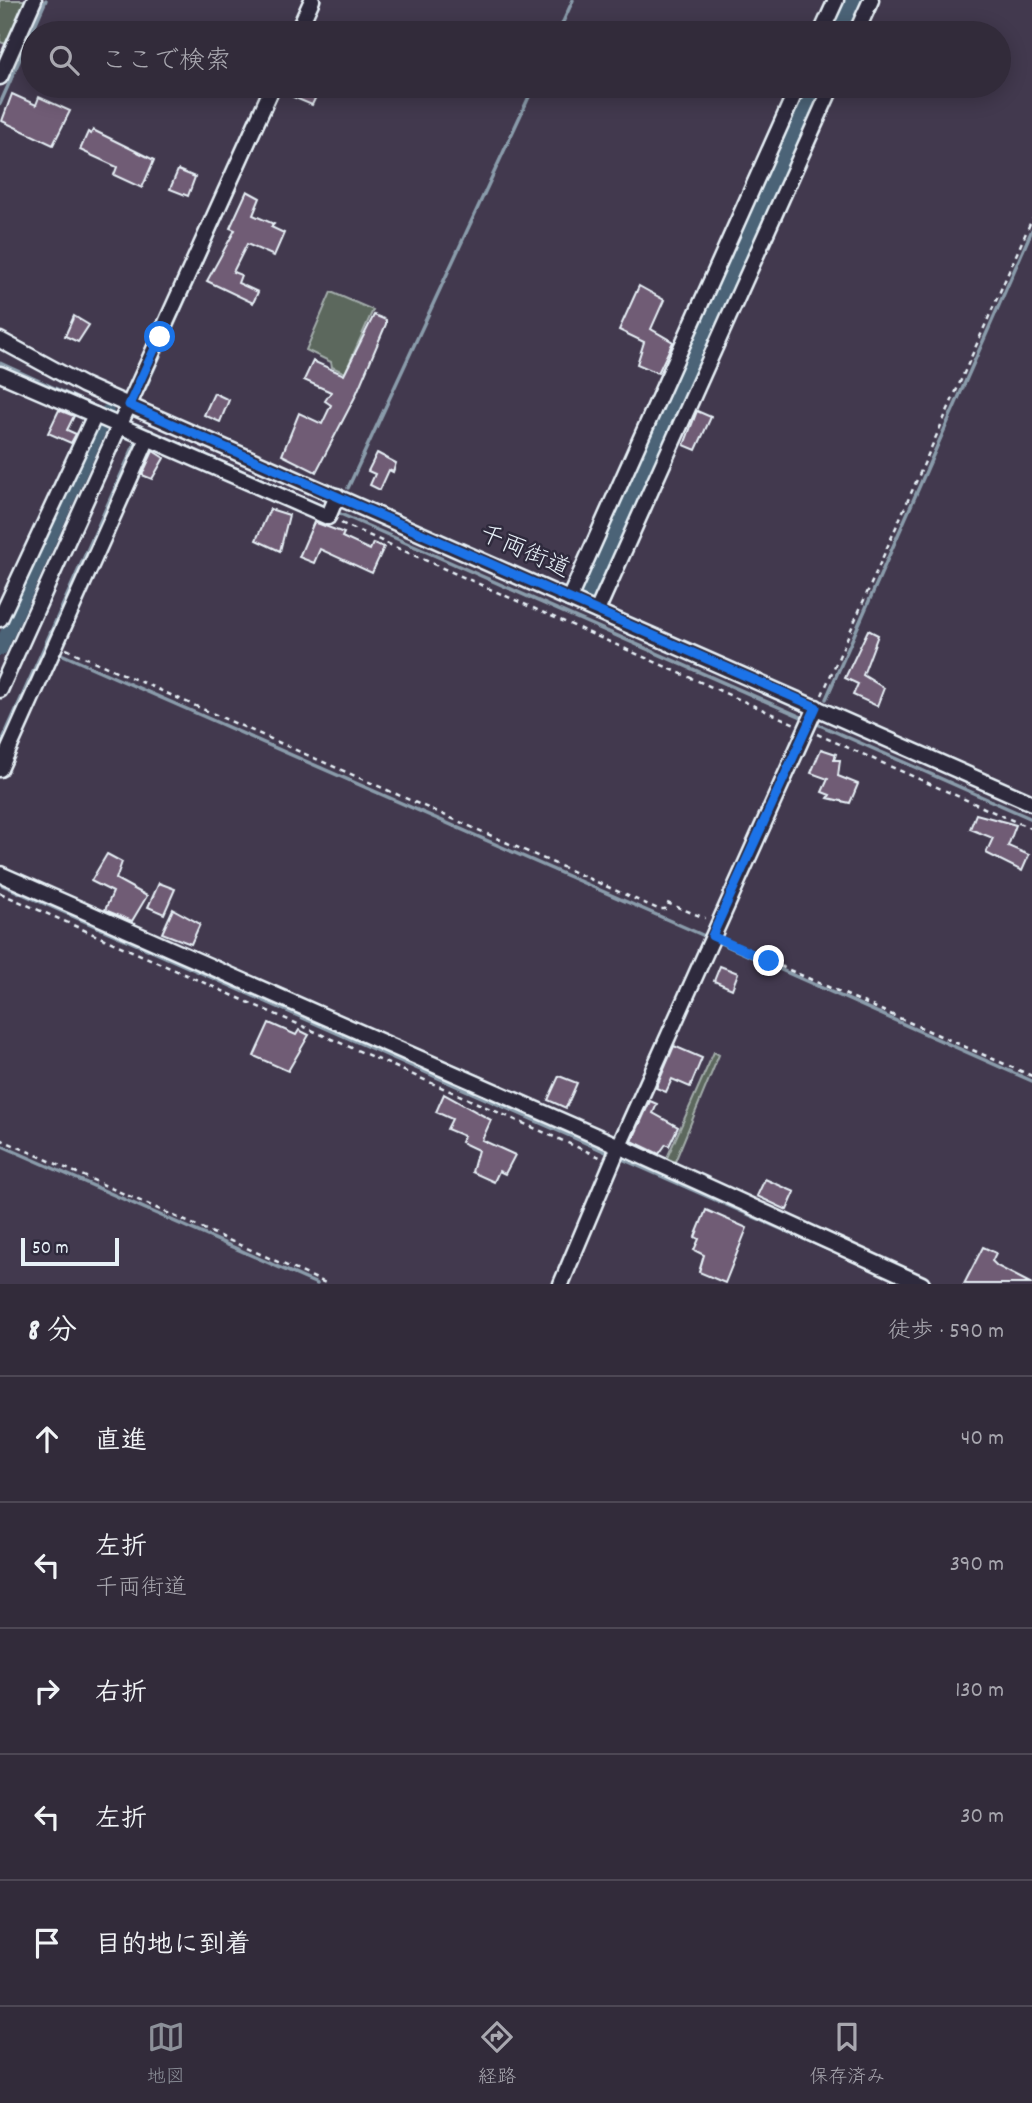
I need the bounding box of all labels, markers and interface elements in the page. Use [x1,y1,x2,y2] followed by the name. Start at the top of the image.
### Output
[21,21,1011,98] search box
[45,41,83,79] icon: search
[101,44,231,81] text: ここで検索
[144,321,175,352] route start
[473,518,575,588] street label: 千両街道
[753,945,784,976] route end
[21,1235,119,1267] scale bar
[32,1236,69,1263] text: 50 m
[28,1312,77,1355] text: 8 分
[887,1316,1004,1349] text: 徒歩 · 590 m
[28,1420,66,1458] icon: ahead
[961,1423,1004,1456] text: 40 m
[95,1424,147,1461] text: 直進
[95,1530,147,1567] text: 左折
[28,1546,66,1584] icon: left
[950,1549,1004,1582] text: 390 m
[95,1573,187,1606] text: 千両街道
[28,1672,66,1710] icon: right
[955,1675,1004,1708] text: 130 m
[95,1676,147,1713] text: 右折
[28,1798,66,1836] icon: left
[960,1801,1004,1834] text: 30 m
[95,1802,147,1839] text: 左折
[28,1924,66,1962] icon: arrive
[95,1928,251,1965] text: 目的地に到着
[147,2018,185,2092] tab: 地図
[478,2018,516,2092] tab: 経路
[809,2018,885,2092] tab: 保存済み

